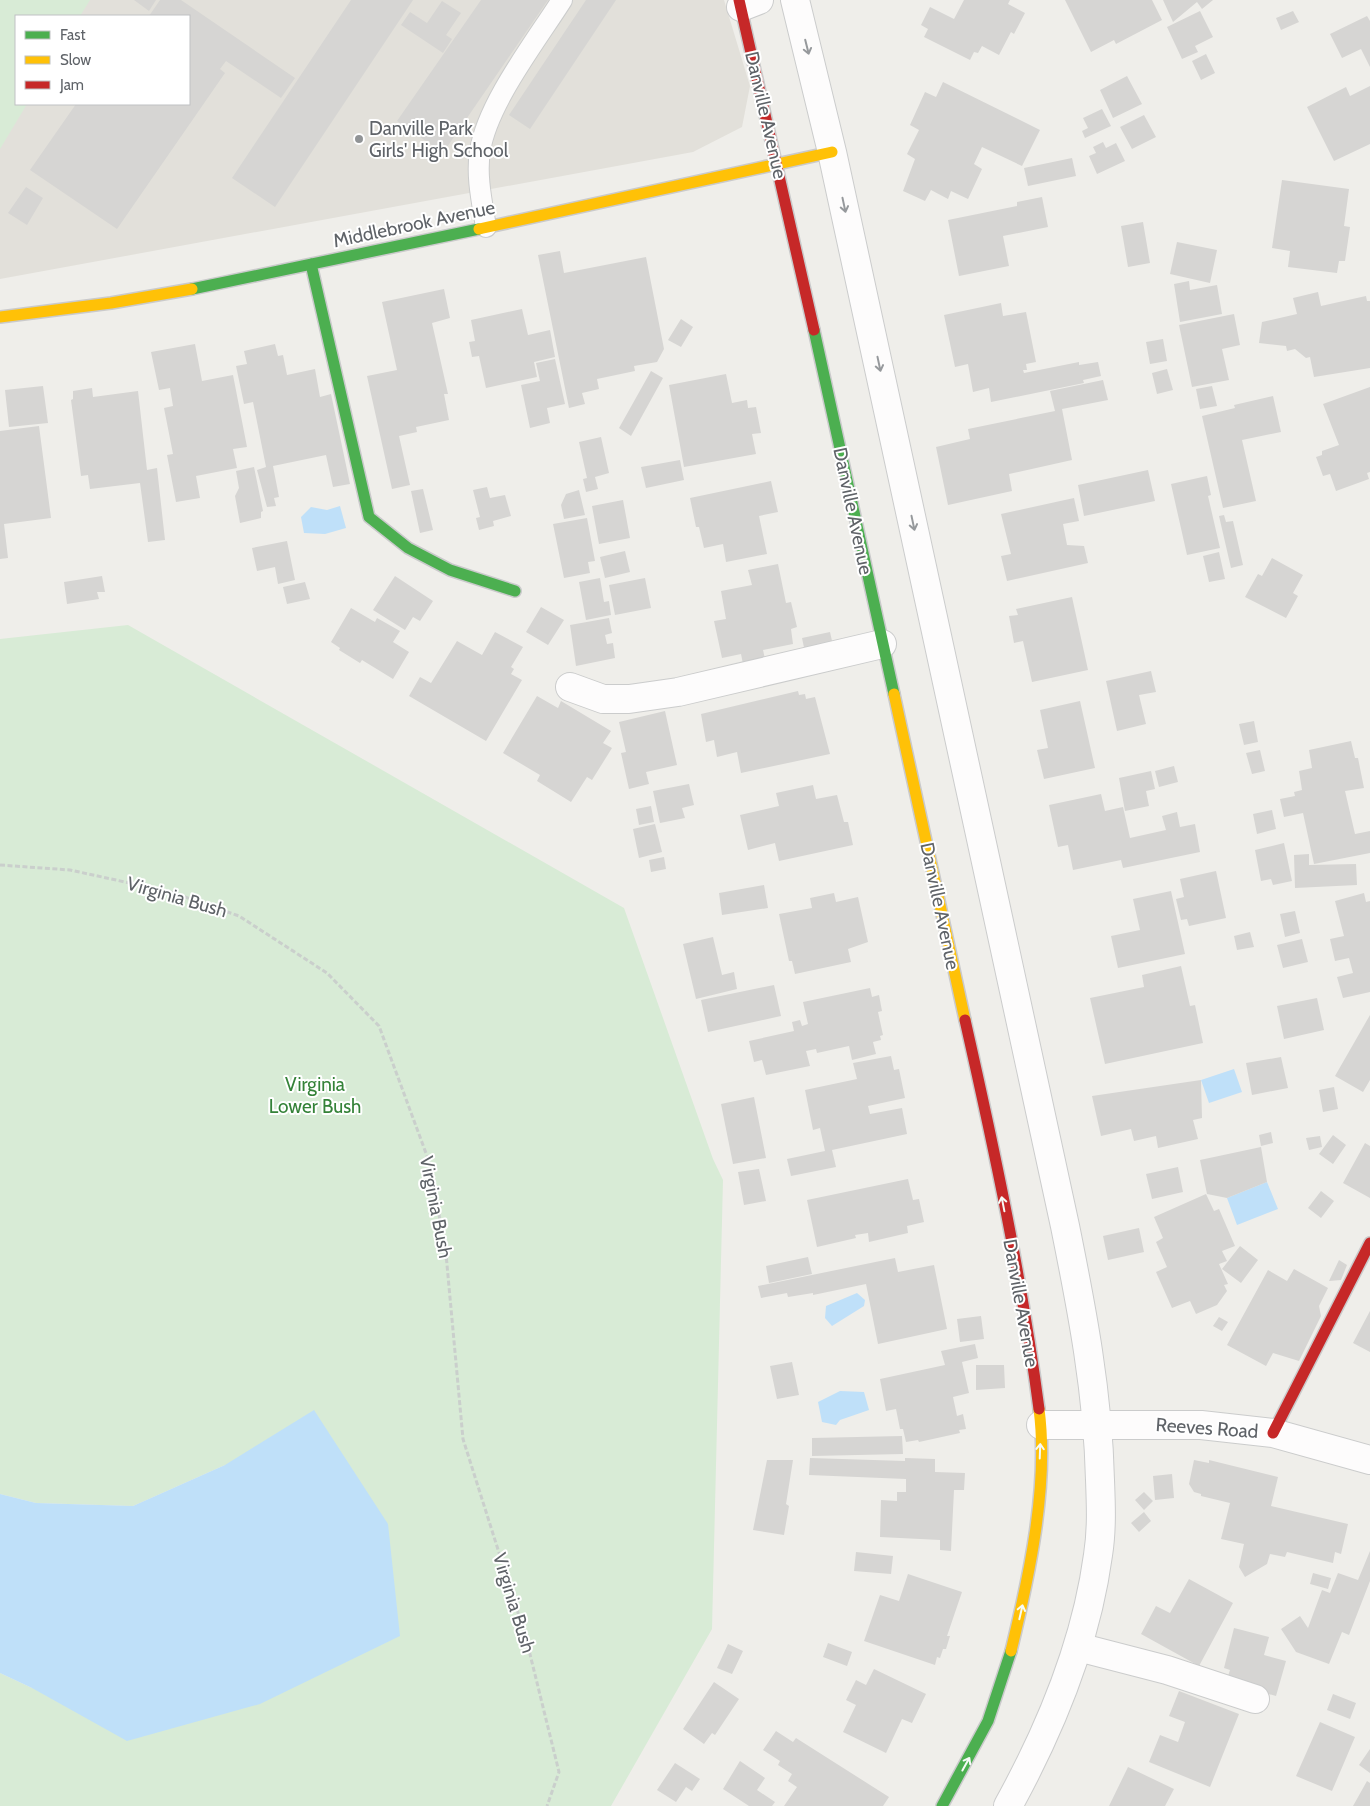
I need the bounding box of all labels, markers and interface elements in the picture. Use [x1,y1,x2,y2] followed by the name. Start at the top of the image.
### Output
[15,15,190,105] legend
[60,26,85,44] text: Fast
[803,39,812,55] one-way arrow
[740,49,792,181] street label: Danville Avenue
[60,51,91,69] text: Slow
[59,76,84,94] text: Jam
[369,117,509,162] place label: Danville Park Girls' High School
[353,133,365,145] marker: Danville Park Girls' High School
[331,196,497,252] street label: Middlebrook Avenue
[840,197,849,213] one-way arrow
[875,356,884,372] one-way arrow
[828,445,878,577] street label: Danville Avenue
[909,515,918,531] one-way arrow
[915,840,965,972] street label: Danville Avenue
[124,872,230,922] street label: Virginia Bush
[269,1073,361,1118] park label: Virginia Lower Bush
[415,1154,457,1260] street label: Virginia Bush
[998,1196,1007,1212] one-way arrow
[998,1237,1044,1369] street label: Danville Avenue
[1155,1413,1259,1443] street label: Reeves Road
[1036,1443,1045,1459] one-way arrow
[488,1550,540,1656] street label: Virginia Bush
[1017,1604,1026,1620] one-way arrow
[961,1756,971,1771] one-way arrow

